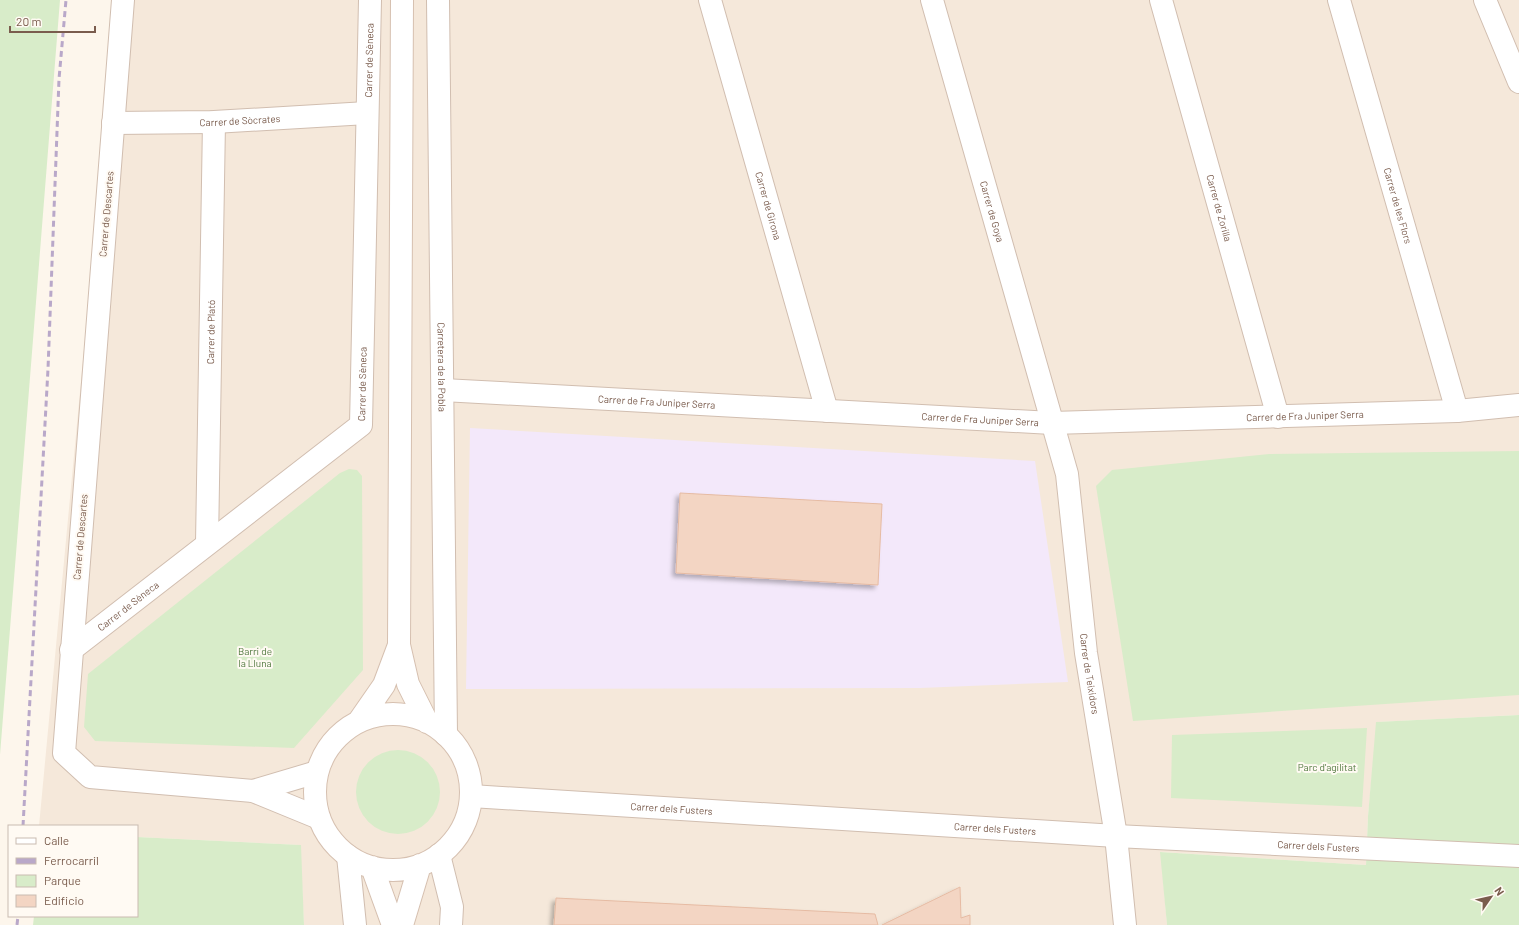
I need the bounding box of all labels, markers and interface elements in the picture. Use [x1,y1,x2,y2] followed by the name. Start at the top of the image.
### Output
[10,8,95,34] scale bar
[16,14,42,28] text: 20 m
[362,23,376,97] street label: Carrer de Sèneca
[200,112,281,128] street label: Carrer de Sòcrates
[1381,166,1415,245] street label: Carrer de les Flors
[96,170,116,257] street label: Carrer de Descartes
[753,170,784,241] street label: Carrer de Girona
[1204,173,1234,243] street label: Carrer de Zorilla
[978,180,1007,244] street label: Carrer de Goya
[204,300,217,364] street label: Carrer de Plató
[436,322,448,412] street label: Carretera de la Pobla
[355,347,369,421] street label: Carrer de Sèneca
[598,392,716,411] street label: Carrer de Fra Juniper Serra
[1246,408,1364,423] street label: Carrer de Fra Juniper Serra
[921,410,1039,428] street label: Carrer de Fra Juniper Serra
[70,493,90,580] street label: Carrer de Descartes
[95,578,161,633] street label: Carrer de Sèneca
[1078,633,1102,715] street label: Carrer de Teixidors
[238,645,272,669] park label: Barri de la Lluna
[1298,761,1357,773] park label: Parc d'agilitat
[630,800,713,817] street label: Carrer dels Fusters
[954,820,1037,837] street label: Carrer dels Fusters
[8,825,138,917] legend
[44,833,69,847] text: Calle
[1277,838,1360,854] street label: Carrer dels Fusters
[44,853,99,867] text: Ferrocarril
[44,873,81,887] text: Parque
[1471,877,1511,917] north arrow
[1492,884,1507,898] text: N
[44,893,84,907] text: Edificio

